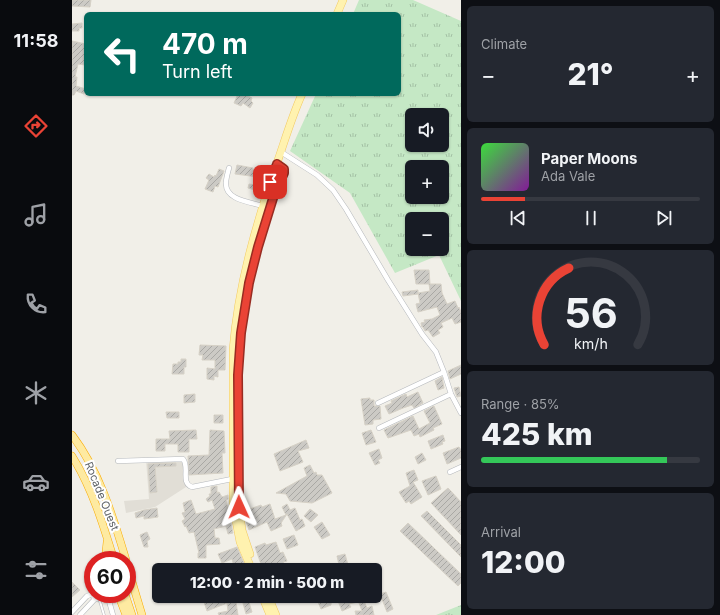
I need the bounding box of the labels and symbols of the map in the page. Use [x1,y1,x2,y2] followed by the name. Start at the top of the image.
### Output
[253,165,287,199] pin
[82,460,122,533] street label: Rocade Ouest
[218,486,260,528] position arrow
[84,551,136,603] speed limit sign: 60

